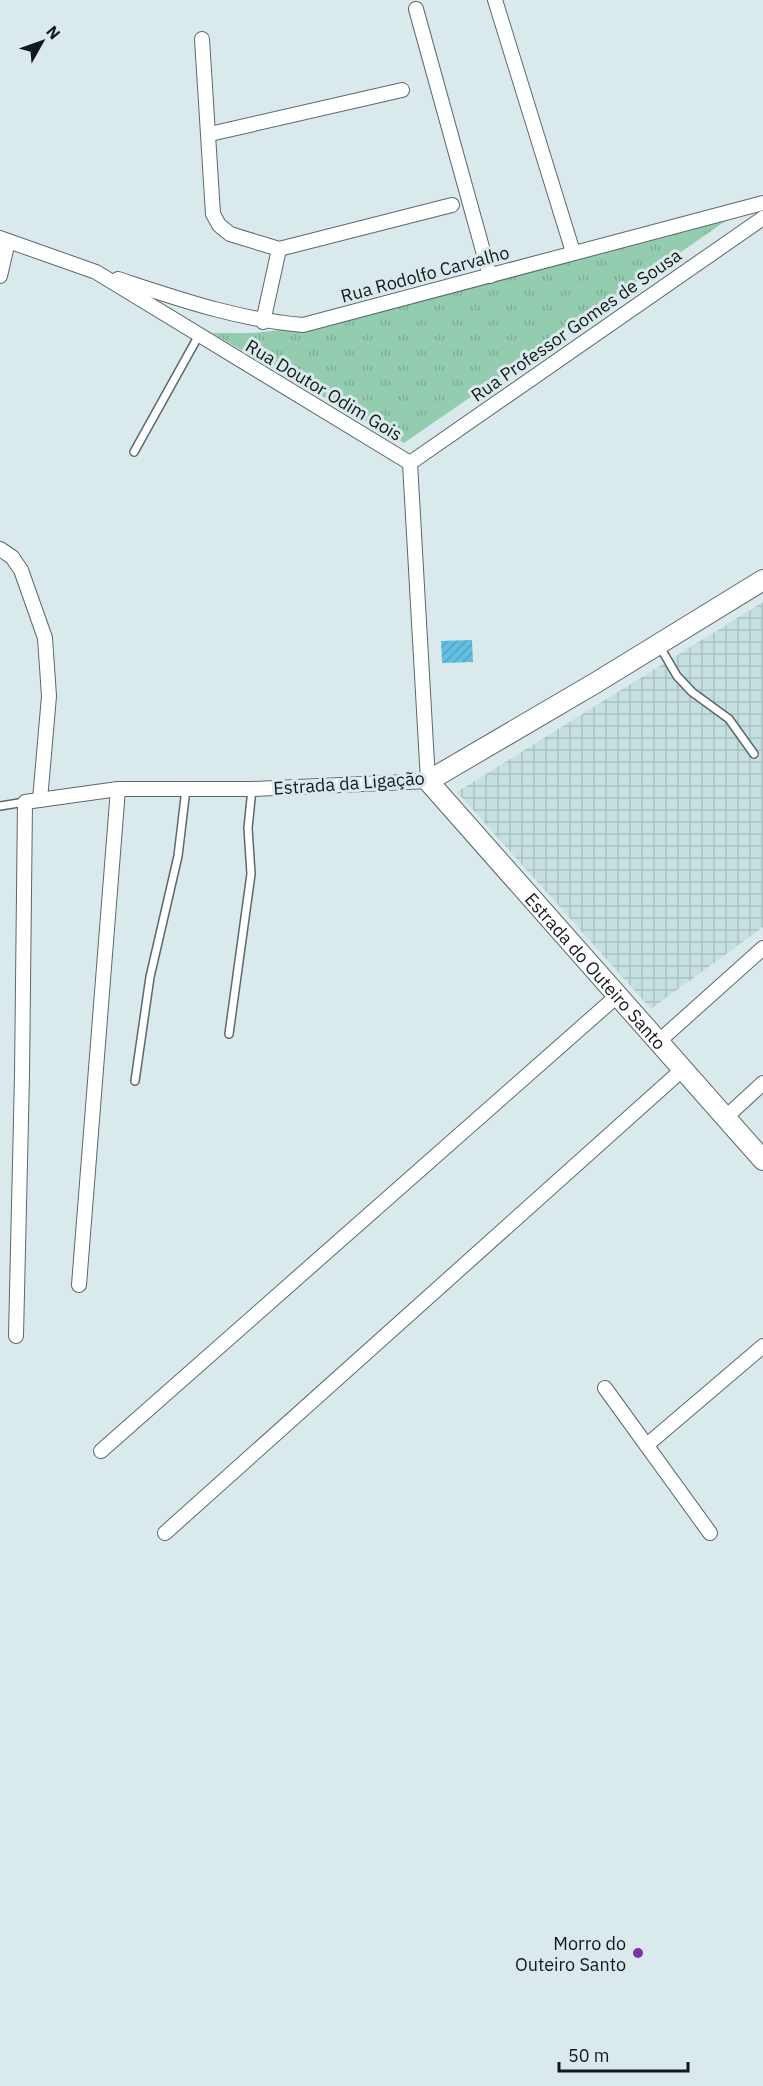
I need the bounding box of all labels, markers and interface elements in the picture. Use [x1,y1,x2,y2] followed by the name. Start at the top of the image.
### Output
[12,12,72,72] north arrow
[42,21,65,43] text: N
[338,240,512,308] street label: Rua Rodolfo Carvalho
[466,243,686,407] street label: Rua Professor Gomes de Sousa
[242,334,406,446] street label: Rua Doutor Odim Gois
[273,766,425,800] street label: Estrada da Ligação
[520,888,671,1054] street label: Estrada do Outeiro Santo
[515,1932,626,1976] place label: Morro do Outeiro Santo
[631,1946,645,1960] marker: Morro do Outeiro Santo
[559,2035,688,2073] scale bar
[568,2044,610,2067] text: 50 m

